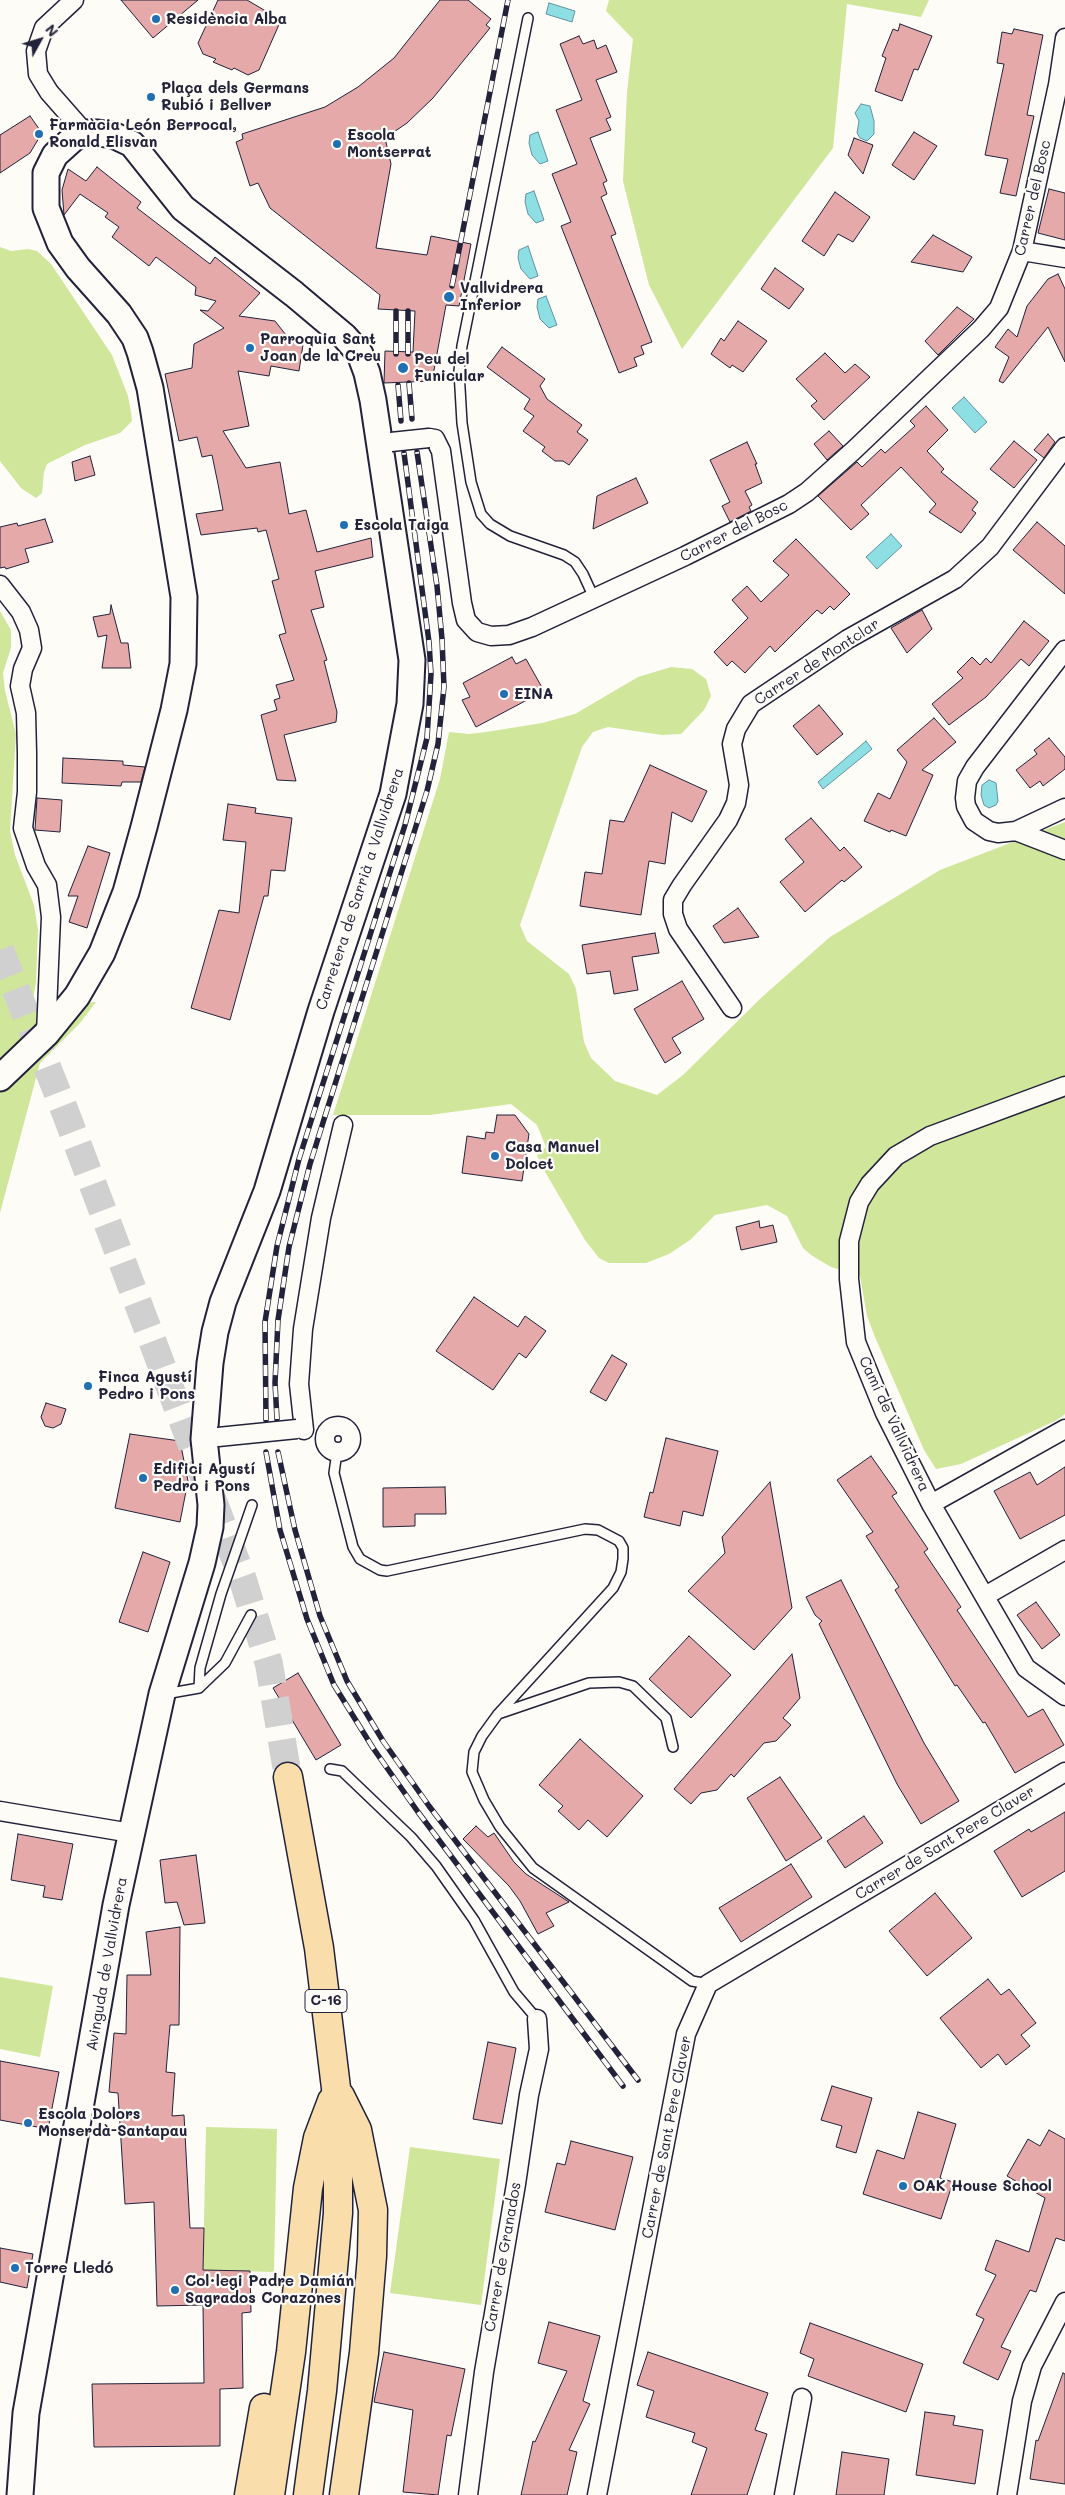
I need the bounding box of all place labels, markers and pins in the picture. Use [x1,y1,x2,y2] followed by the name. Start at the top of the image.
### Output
[166,10,287,28] place label: Residència Alba
[150,13,162,25] marker: Residència Alba
[161,79,309,114] place label: Plaça dels Germans Rubió i Bellver
[145,91,157,103] marker: Plaça dels Germans Rubió i Bellver
[49,116,237,151] place label: Farmàcia León Berrocal, Ronald Elisvan
[347,126,432,161] place label: Escola Montserrat
[33,128,45,140] marker: Farmàcia León Berrocal, Ronald Elisvan
[331,138,343,150] marker: Escola Montserrat
[460,279,544,314] place label: Vallvidrera Inferior
[442,290,456,304] marker: Vallvidrera Inferior
[260,330,381,365] place label: Parroquia Sant Joan de la Creu
[244,342,256,354] marker: Parroquia Sant Joan de la Creu
[414,350,485,385] place label: Peu del Funicular
[396,361,410,375] marker: Peu del Funicular
[354,516,449,534] place label: Escola Taiga
[338,519,350,531] marker: Escola Taiga
[514,685,553,703] place label: EINA
[498,688,510,700] marker: EINA
[505,1138,599,1173] place label: Casa Manuel Dolcet
[489,1150,501,1162] marker: Casa Manuel Dolcet
[98,1368,195,1403] place label: Finca Agustí Pedro i Pons
[82,1380,94,1392] marker: Finca Agustí Pedro i Pons
[153,1460,256,1495] place label: Edifici Agustí Pedro i Pons
[137,1472,149,1484] marker: Edifici Agustí Pedro i Pons
[38,2105,188,2140] place label: Escola Dolors Monserdà-Santapau
[22,2117,34,2129] marker: Escola Dolors Monserdà-Santapau
[913,2177,1052,2195] place label: OAK House School
[897,2180,909,2192] marker: OAK House School
[25,2259,113,2277] place label: Torre Lledó
[9,2262,21,2274] marker: Torre Lledó
[185,2272,354,2307] place label: Col·legi Padre Damián Sagrados Corazones
[169,2284,181,2296] marker: Col·legi Padre Damián Sagrados Corazones

